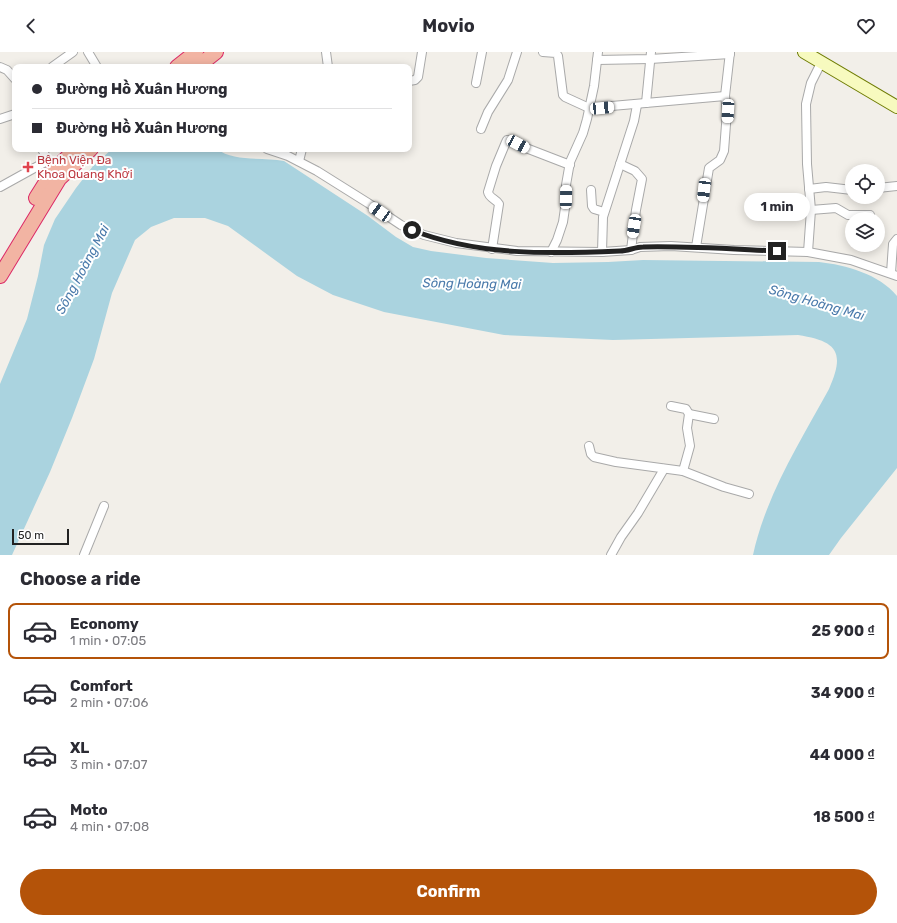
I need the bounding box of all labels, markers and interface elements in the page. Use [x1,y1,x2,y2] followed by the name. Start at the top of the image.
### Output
[20,15,42,37] icon: back
[422,15,475,37] text: Movio
[855,15,877,37] icon: heart
[56,80,228,98] text: Đường Hồ Xuân Hương
[721,99,735,123] car
[590,101,614,115] car
[56,119,228,137] text: Đường Hồ Xuân Hương
[505,133,531,155] car
[37,153,133,181] place label: Bệnh Viện Đa Khoa Quang Khởi
[22,161,34,173] marker: Bệnh Viện Đa Khoa Quang Khởi
[845,164,885,252] map controls
[845,164,885,204] button: locate
[697,177,711,203] car
[560,185,572,209] car
[744,193,810,221] callout: 1 min
[760,199,794,214] text: 1 min
[367,200,393,224] car
[845,212,885,252] button: layers
[626,213,642,239] car
[53,221,114,317] water label: Sông Hoàng Mai
[403,221,421,239] route start
[768,242,786,260] route end
[422,275,522,293] water label: Sông Hoàng Mai
[767,282,867,324] water label: Sông Hoàng Mai
[12,527,69,546] scale bar
[18,529,44,542] text: 50 m
[20,568,141,590] text: Choose a ride
[22,613,58,649] icon: car
[70,615,139,633] text: Economy
[811,622,875,640] text: 25 900 ₫
[70,633,146,648] text: 1 min · 07:05
[22,675,58,711] icon: car
[70,677,133,695] text: Comfort
[811,684,875,702] text: 34 900 ₫
[70,695,148,710] text: 2 min · 07:06
[22,737,58,773] icon: car
[70,739,89,757] text: XL
[810,746,875,764] text: 44 000 ₫
[70,757,147,772] text: 3 min · 07:07
[22,799,58,835] icon: car
[70,801,108,819] text: Moto
[813,808,875,826] text: 18 500 ₫
[70,819,149,834] text: 4 min · 07:08
[20,869,877,915] button: Confirm

